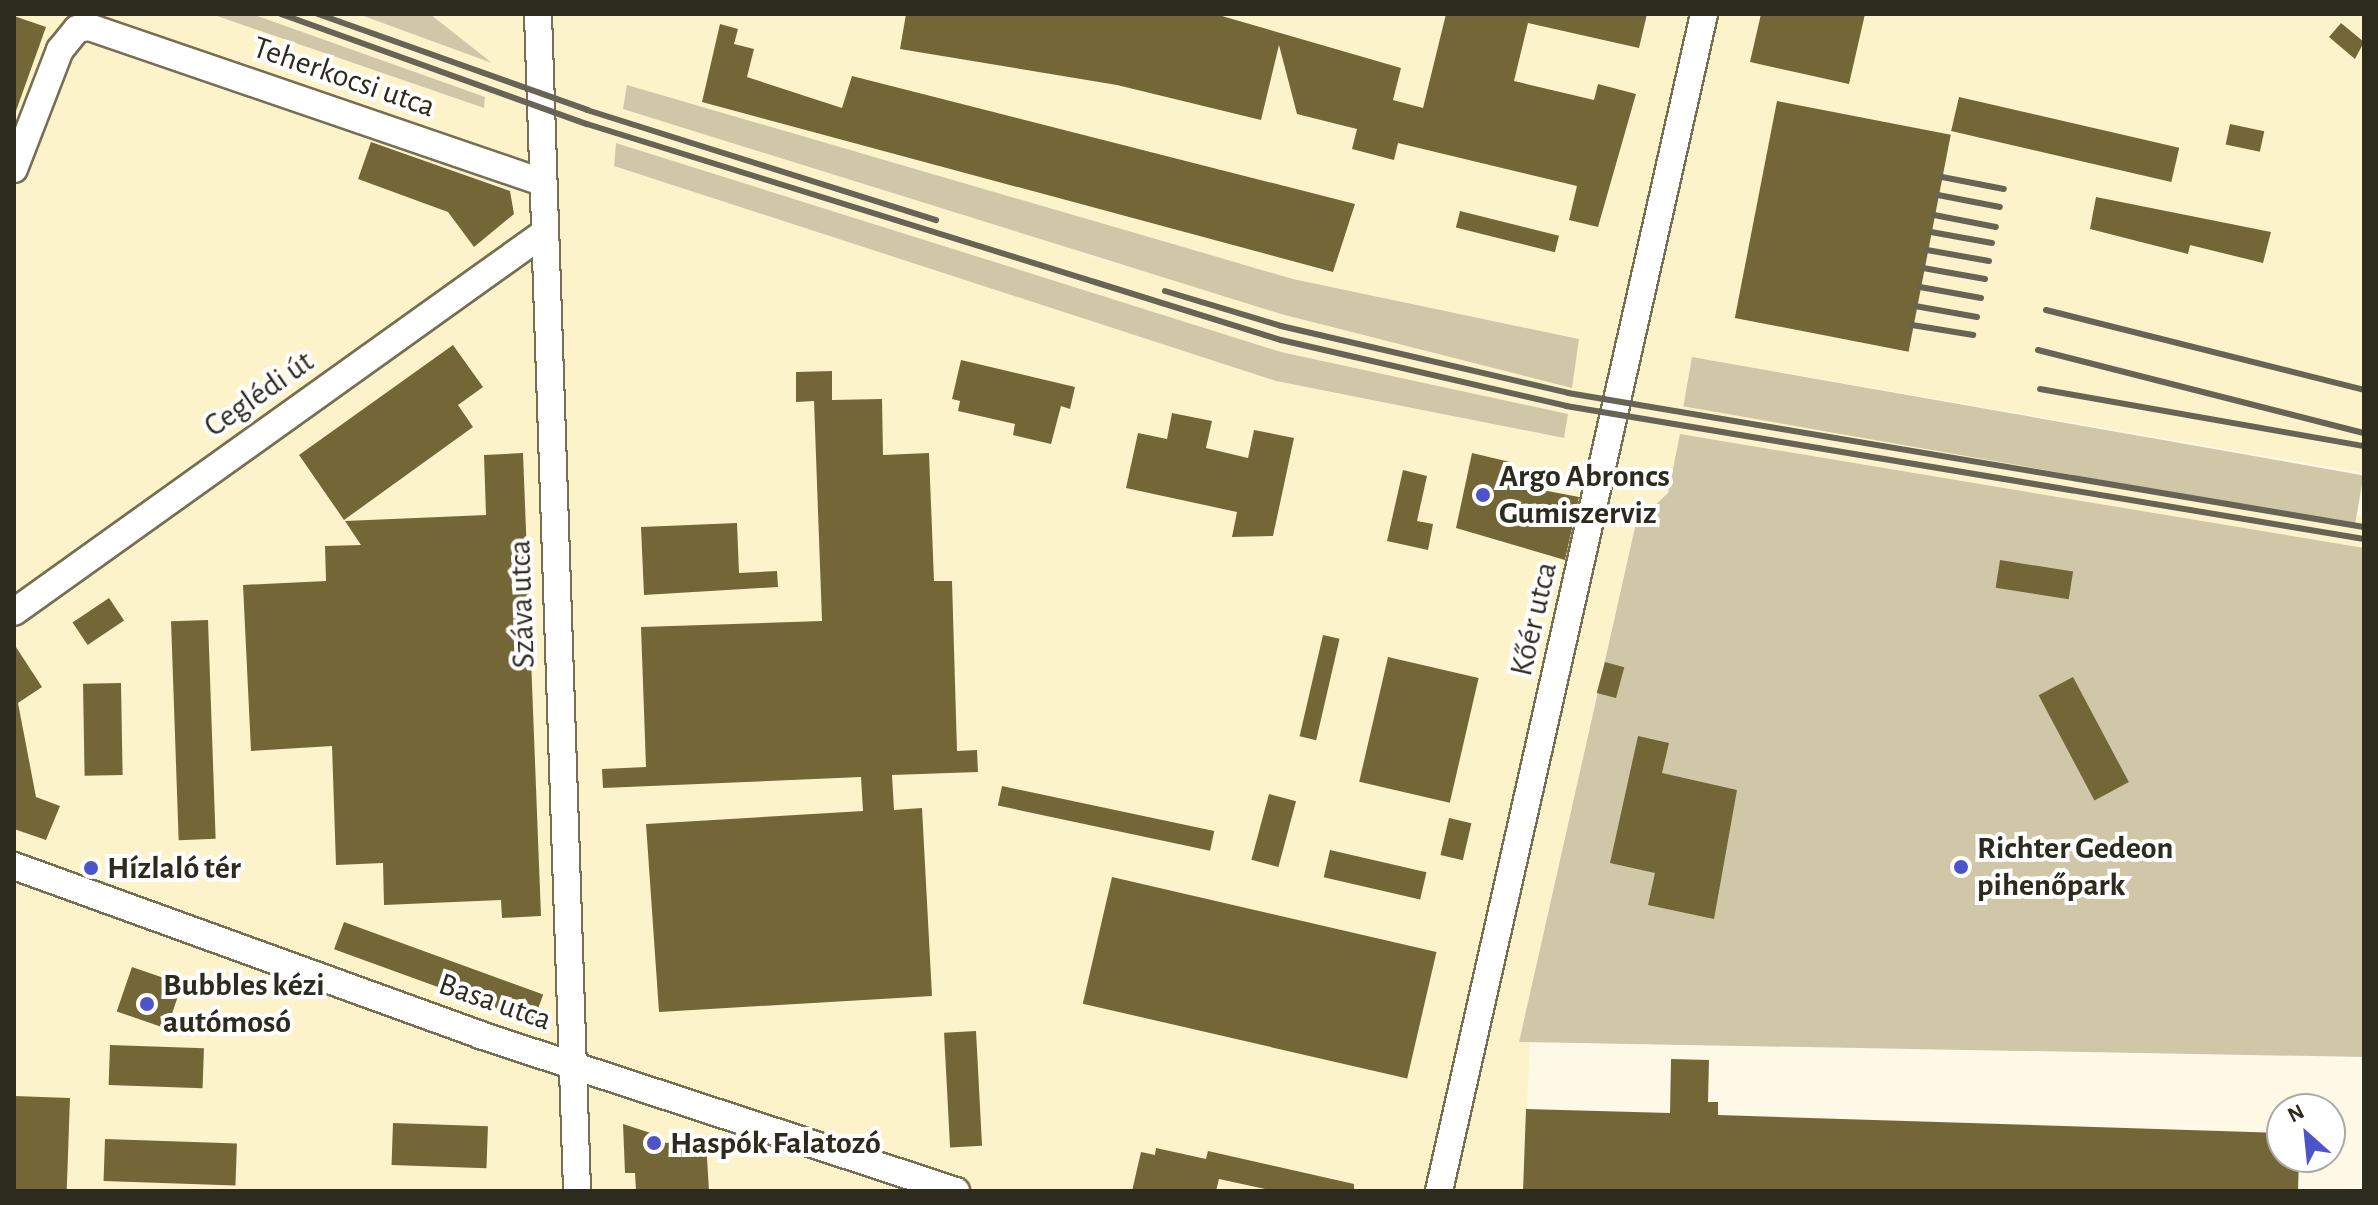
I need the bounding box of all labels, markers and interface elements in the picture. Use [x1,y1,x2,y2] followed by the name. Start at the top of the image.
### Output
[248,28,440,126] street label: Teherkocsi utca
[197,342,321,446] street label: Ceglédi út
[1499,458,1670,533] place label: Argo Abroncs Gumiszerviz
[1474,486,1492,504] marker: Argo Abroncs Gumiszerviz
[501,539,543,669] street label: Száva utca
[1502,558,1566,680] street label: Kőér utca
[1977,830,2173,905] place label: Richter Gedeon pihenőpark
[107,849,241,887] place label: Hízlaló tér
[1952,858,1970,876] marker: Richter Gedeon pihenőpark
[82,859,100,877] marker: Hízlaló tér
[434,965,556,1039] street label: Basa utca
[163,967,325,1042] place label: Bubbles kézi autómosó
[138,995,156,1013] marker: Bubbles kézi autómosó
[2266,1093,2346,1173] north arrow
[2284,1100,2308,1127] text: N
[670,1124,881,1162] place label: Haspók Falatozó
[645,1134,663,1152] marker: Haspók Falatozó

